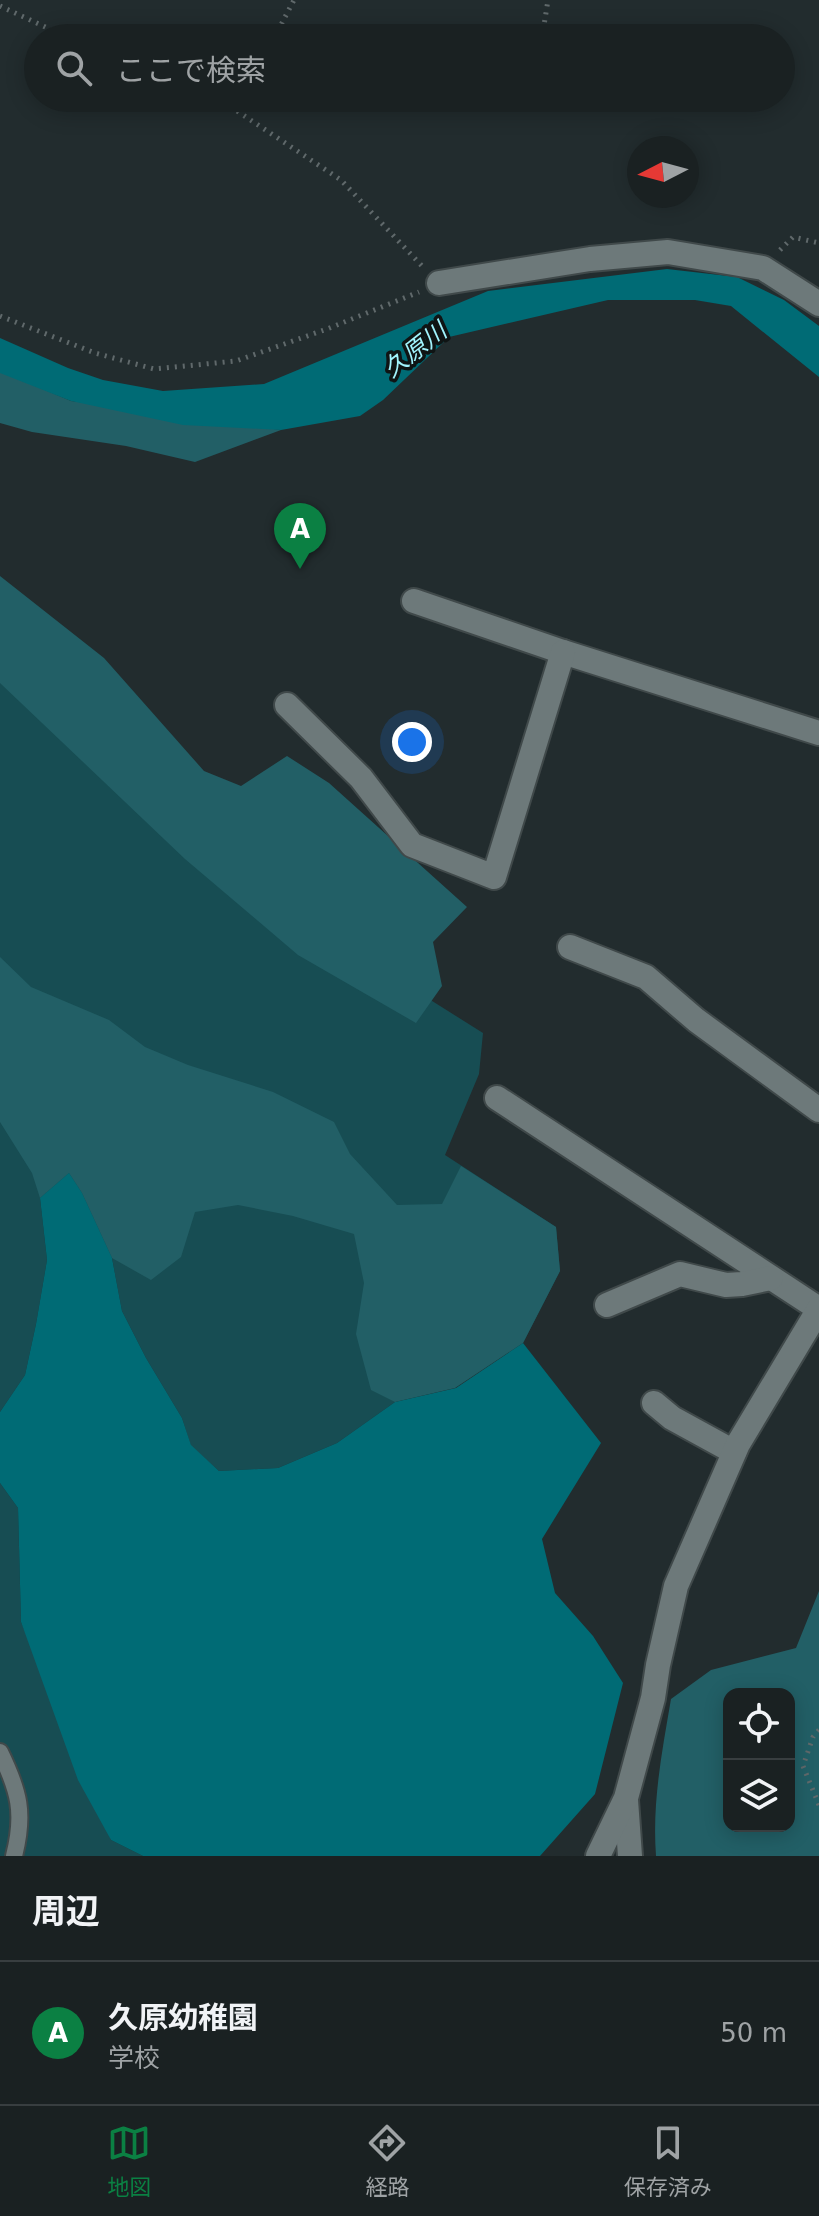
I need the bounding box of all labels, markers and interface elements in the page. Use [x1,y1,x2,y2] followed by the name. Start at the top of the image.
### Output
[24,24,795,112] search box
[52,46,96,90] icon: search
[116,53,266,88] text: ここで検索
[627,136,699,208] north arrow
[378,315,454,383] water label: 久原川
[274,503,326,569] pin: A
[392,722,432,762] your location
[723,1688,795,1832] map controls
[723,1688,795,1760] button: locate
[723,1760,795,1832] button: layers
[32,1891,100,1931] text: 周辺
[108,2000,258,2035] text: 久原幼稚園
[48,2018,68,2048] text: A
[720,2018,787,2048] text: 50 m
[108,2043,160,2073] text: 学校
[107,2121,151,2201] tab: 地図
[365,2121,410,2201] tab: 経路
[624,2121,712,2201] tab: 保存済み

